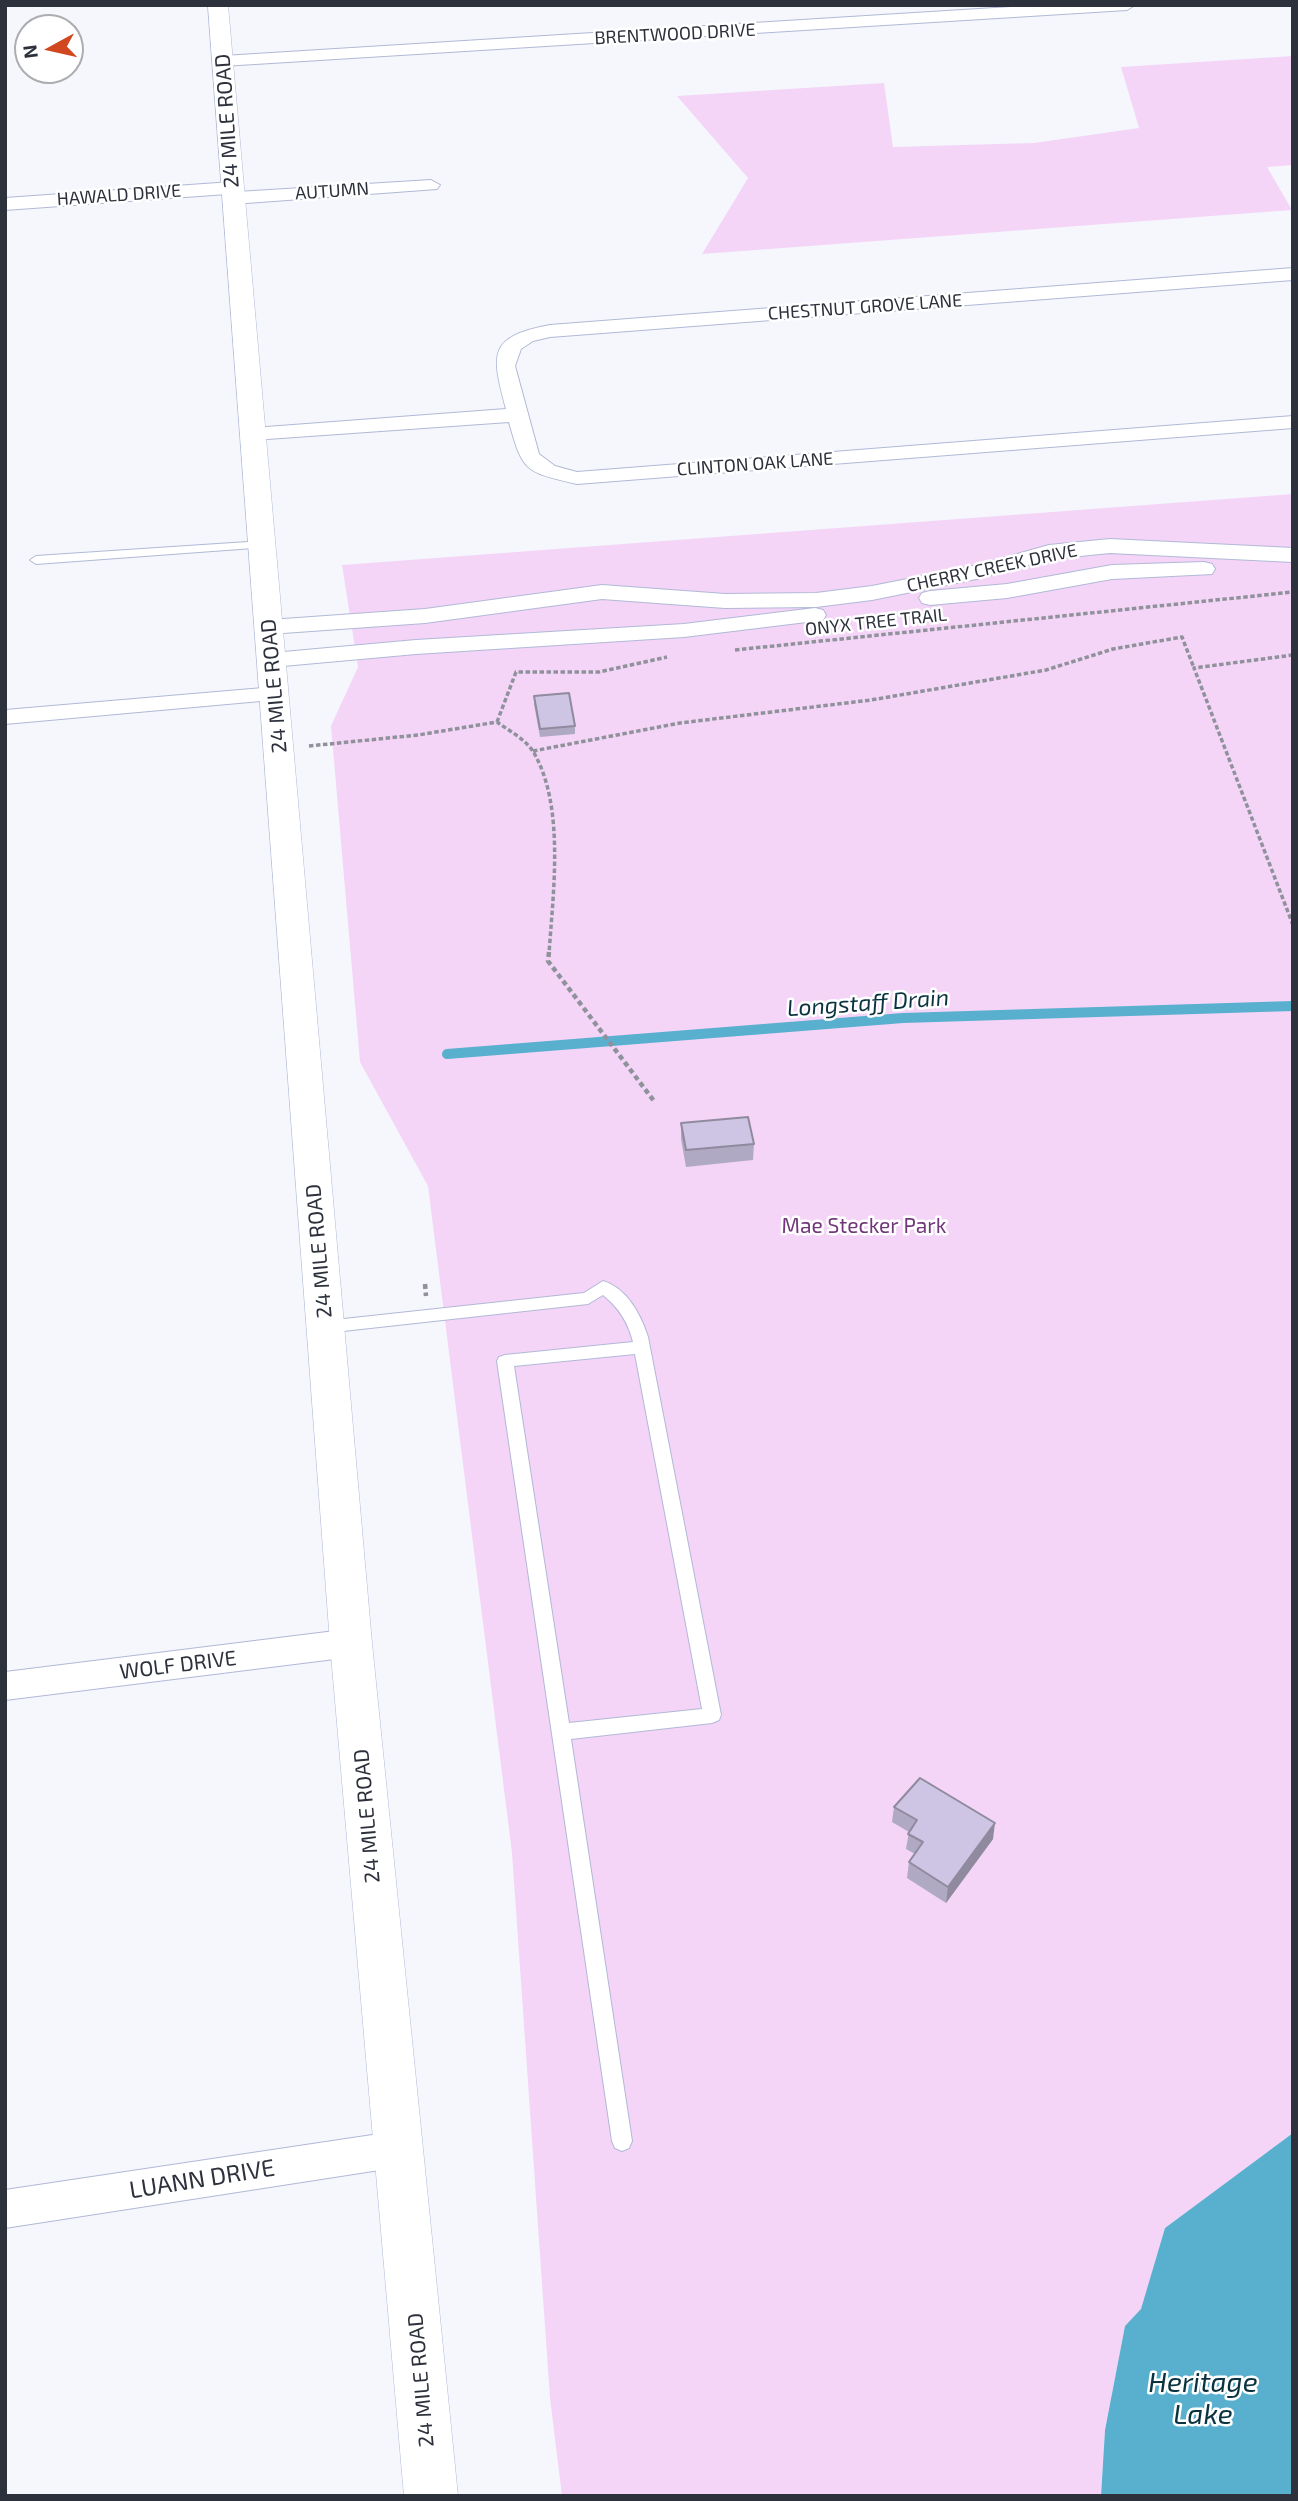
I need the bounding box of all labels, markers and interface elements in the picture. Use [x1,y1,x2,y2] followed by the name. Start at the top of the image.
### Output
[14,14,84,84] north arrow
[594,19,756,49] street label: BRENTWOOD DRIVE
[17,43,42,60] text: N
[210,53,244,189] street label: 24 MILE ROAD
[294,178,370,204] street label: AUTUMN
[56,180,182,210] street label: HAWALD DRIVE
[767,289,963,325] street label: CHESTNUT GROVE LANE
[676,448,834,480] street label: CLINTON OAK LANE
[905,539,1079,597] street label: CHERRY CREEK DRIVE
[804,604,948,640] street label: ONYX TREE TRAIL
[256,618,292,754] street label: 24 MILE ROAD
[786,984,950,1022] water label: Longstaff Drain
[301,1183,337,1319] street label: 24 MILE ROAD
[782,1213,946,1239] park label: Mae Stecker Park
[118,1645,238,1685] street label: WOLF DRIVE
[349,1748,385,1884] street label: 24 MILE ROAD
[127,2153,277,2205] street label: LUANN DRIVE
[403,2312,439,2448] street label: 24 MILE ROAD
[1148,2366,1258,2432] water label: Heritage Lake

